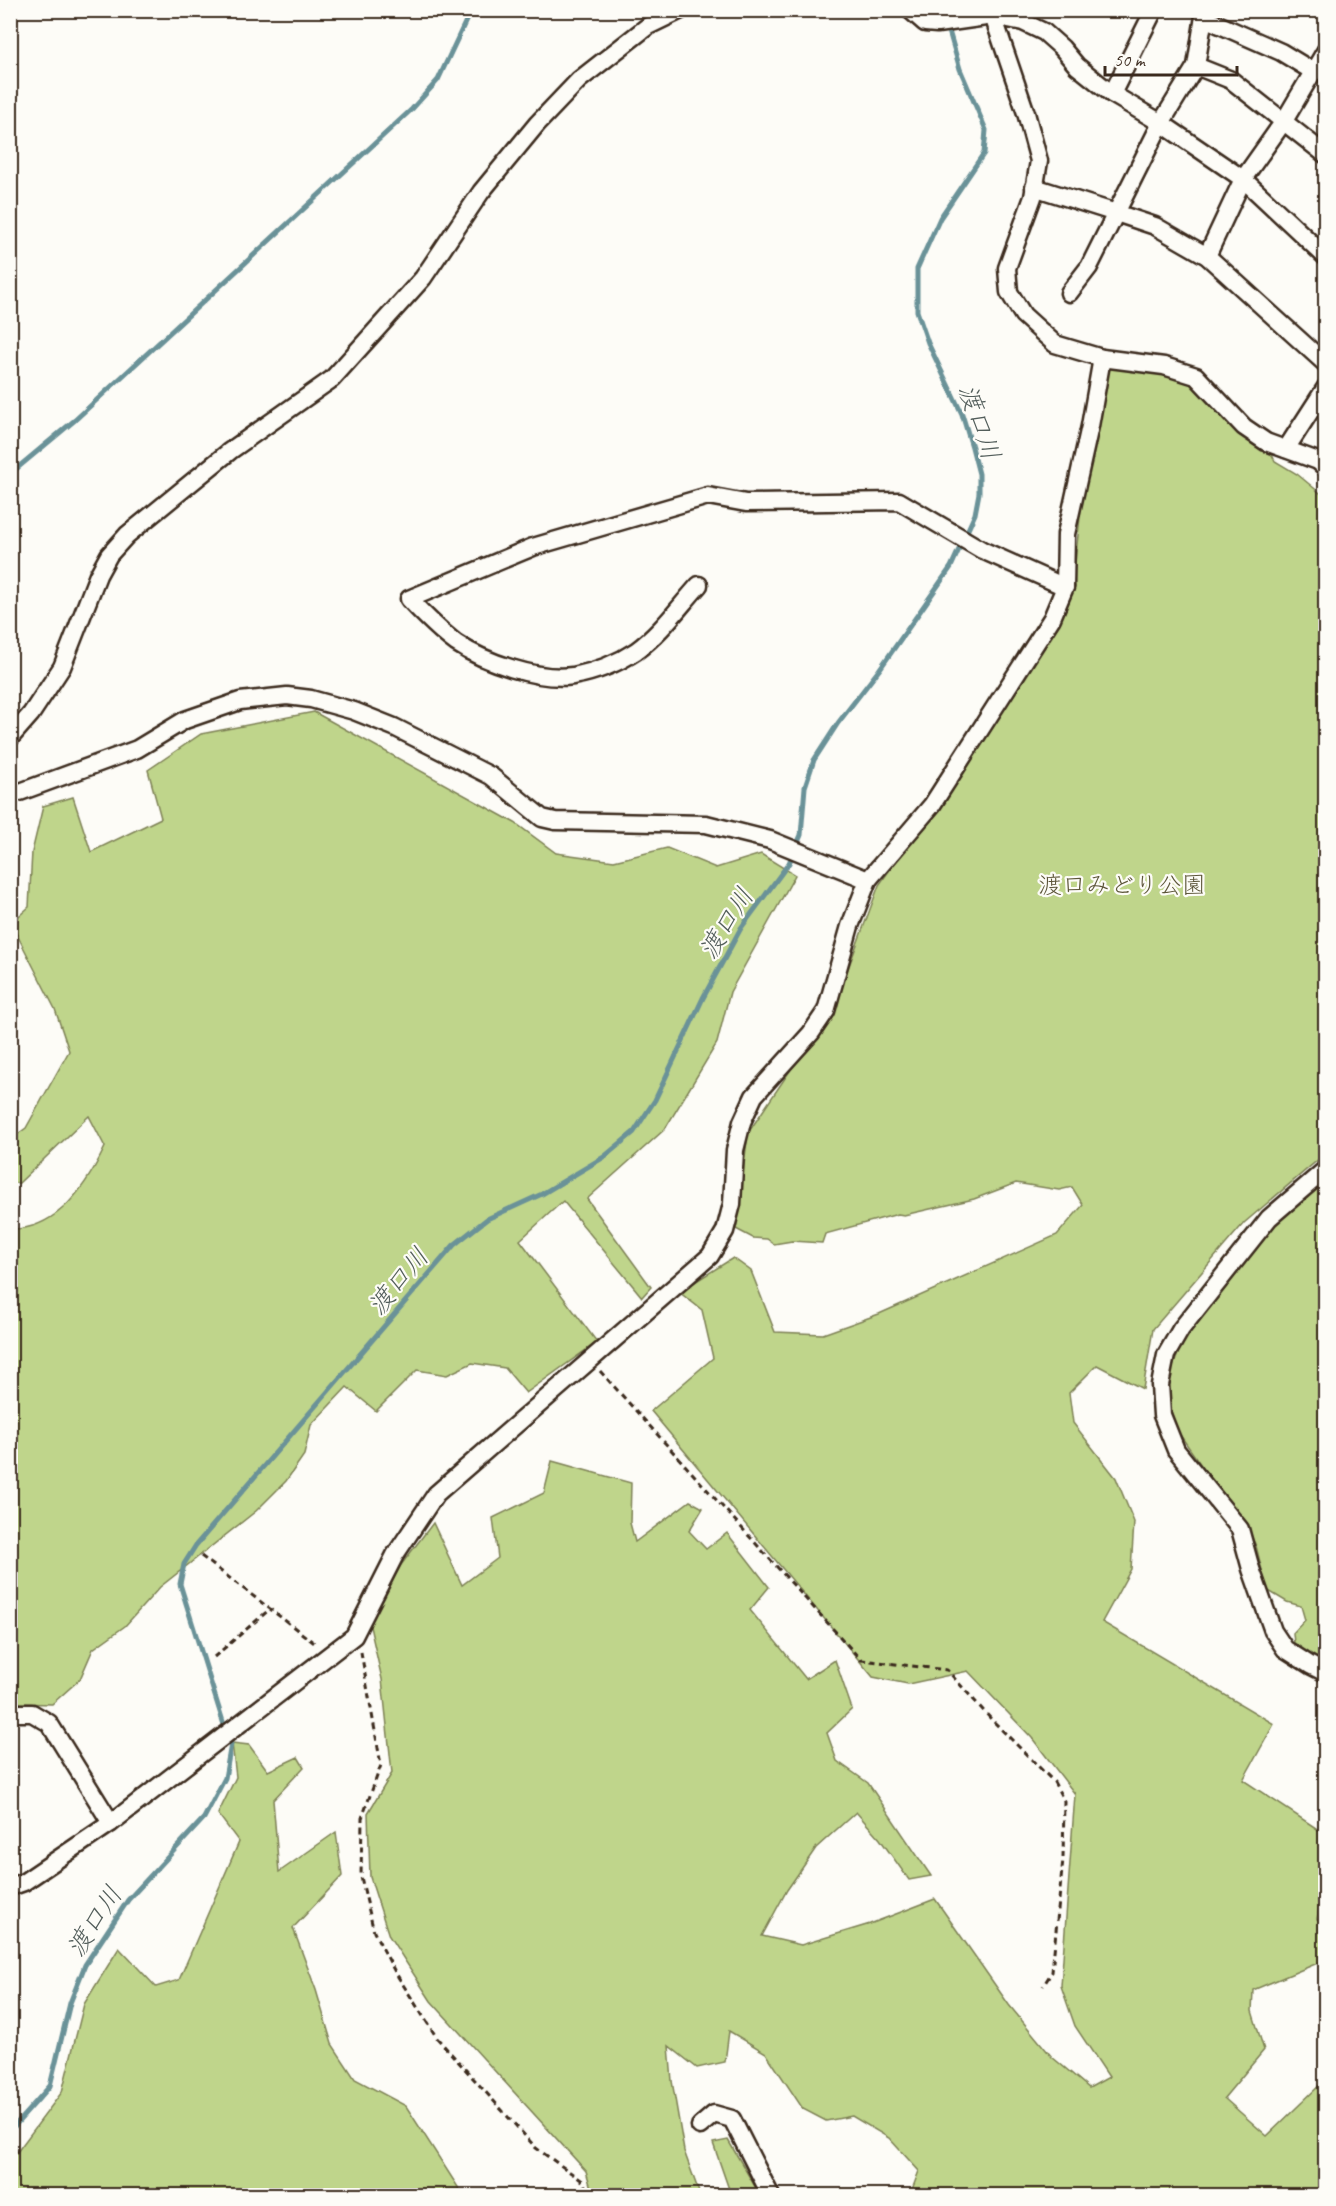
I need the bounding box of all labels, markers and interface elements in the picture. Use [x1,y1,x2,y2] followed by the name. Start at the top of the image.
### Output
[1105,39,1237,77] scale bar
[1114,49,1147,71] text: 50 m
[951,380,1008,464] water label: 渡口川
[1038,870,1206,900] park label: 渡口みどり公園
[692,881,761,965] water label: 渡口川
[361,1241,436,1322] water label: 渡口川
[59,1880,130,1963] water label: 渡口川

